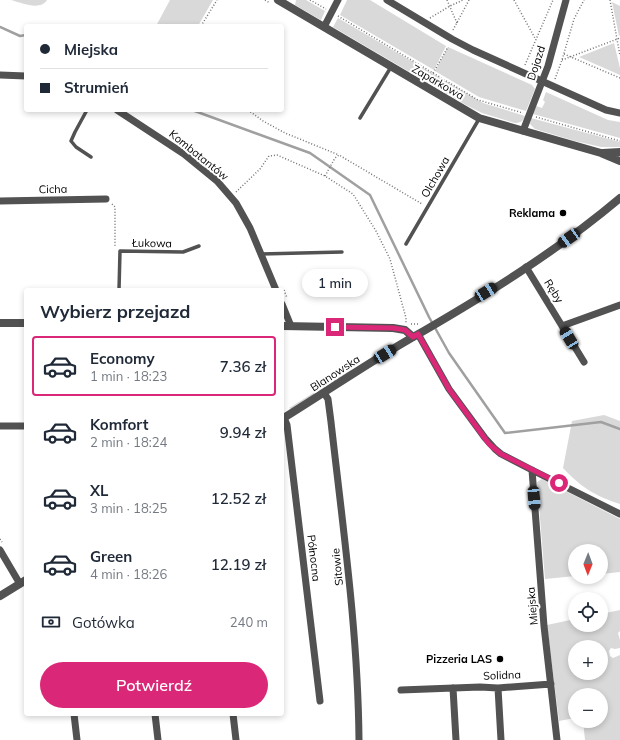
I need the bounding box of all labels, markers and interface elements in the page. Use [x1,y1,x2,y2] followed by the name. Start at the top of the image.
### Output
[64,40,118,59] text: Miejska
[524,44,548,82] street label: Dojazd
[409,61,467,103] street label: Zaparkowa
[64,78,129,97] text: Strumień
[166,127,232,184] street label: Kombatantów
[418,154,452,200] street label: Olchowa
[39,182,67,196] street label: Cicha
[509,206,555,220] place label: Reklama
[558,208,568,218] marker: Reklama
[556,226,582,250] car
[131,236,172,250] street label: Łukowa
[302,269,368,297] callout: 1 min
[318,275,352,291] text: 1 min
[541,276,567,306] street label: Ręby
[473,281,499,303] car
[40,300,190,323] text: Wybierz przejazd
[326,318,344,336] route end
[558,325,580,351] car
[372,343,398,365] car
[42,348,78,384] icon: car
[90,349,155,368] text: Economy
[308,352,362,394] street label: Blanowska
[220,357,266,376] text: 7.36 zł
[90,368,167,384] text: 1 min · 18:23
[42,414,78,450] icon: car
[90,415,148,434] text: Komfort
[220,423,266,442] text: 9.94 zł
[90,434,167,450] text: 2 min · 18:24
[550,474,568,492] route start
[42,480,78,516] icon: car
[90,481,108,500] text: XL
[527,486,541,510] car
[211,489,266,508] text: 12.52 zł
[90,500,167,516] text: 3 min · 18:25
[304,534,324,582] street label: Północna
[568,544,608,584] north arrow
[568,544,608,728] map controls
[42,546,78,582] icon: car
[90,547,132,566] text: Green
[328,548,346,586] street label: Sitowie
[211,555,266,574] text: 12.19 zł
[90,566,167,582] text: 4 min · 18:26
[523,586,541,626] street label: Miejska
[568,592,608,632] button: locate
[40,611,62,633] icon: cash
[72,613,135,632] text: Gotówka
[230,614,268,630] text: 240 m
[568,640,608,680] button: +
[426,652,492,666] place label: Pizzeria LAS
[495,654,505,664] marker: Pizzeria LAS
[40,662,268,708] button: Potwierdź
[483,667,521,683] street label: Solidna
[568,688,608,728] button: −

